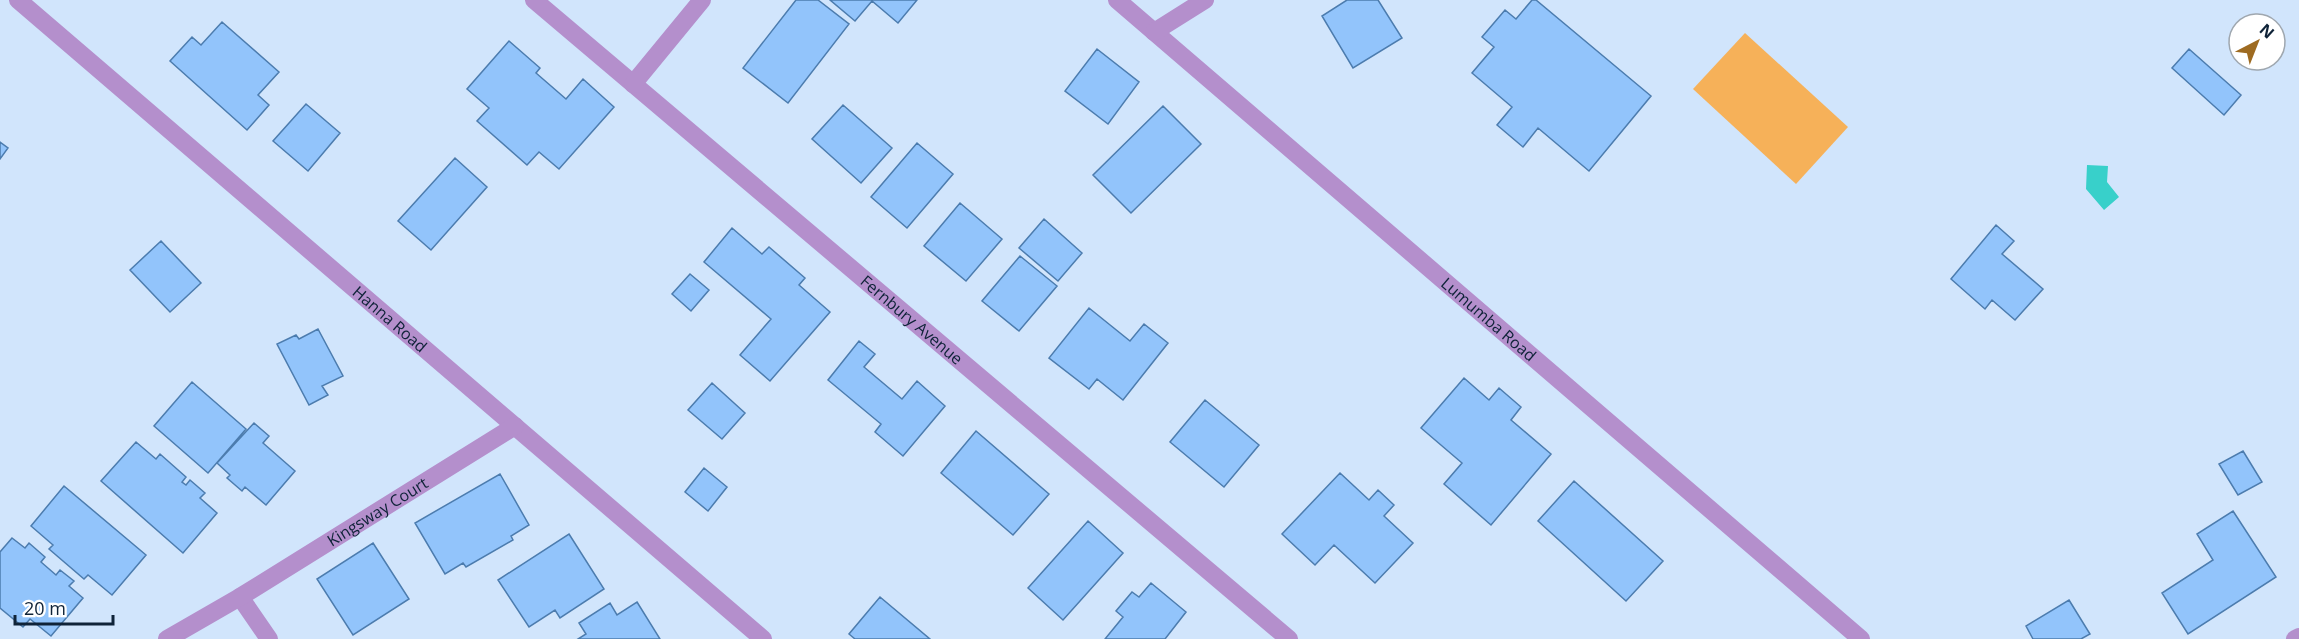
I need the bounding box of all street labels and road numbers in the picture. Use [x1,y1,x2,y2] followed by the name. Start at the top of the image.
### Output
[856,270,968,369] street label: Fernbury Avenue
[1437,272,1541,366] street label: Lumumba Road
[348,281,432,357] street label: Hanna Road
[323,472,432,551] street label: Kingsway Court

